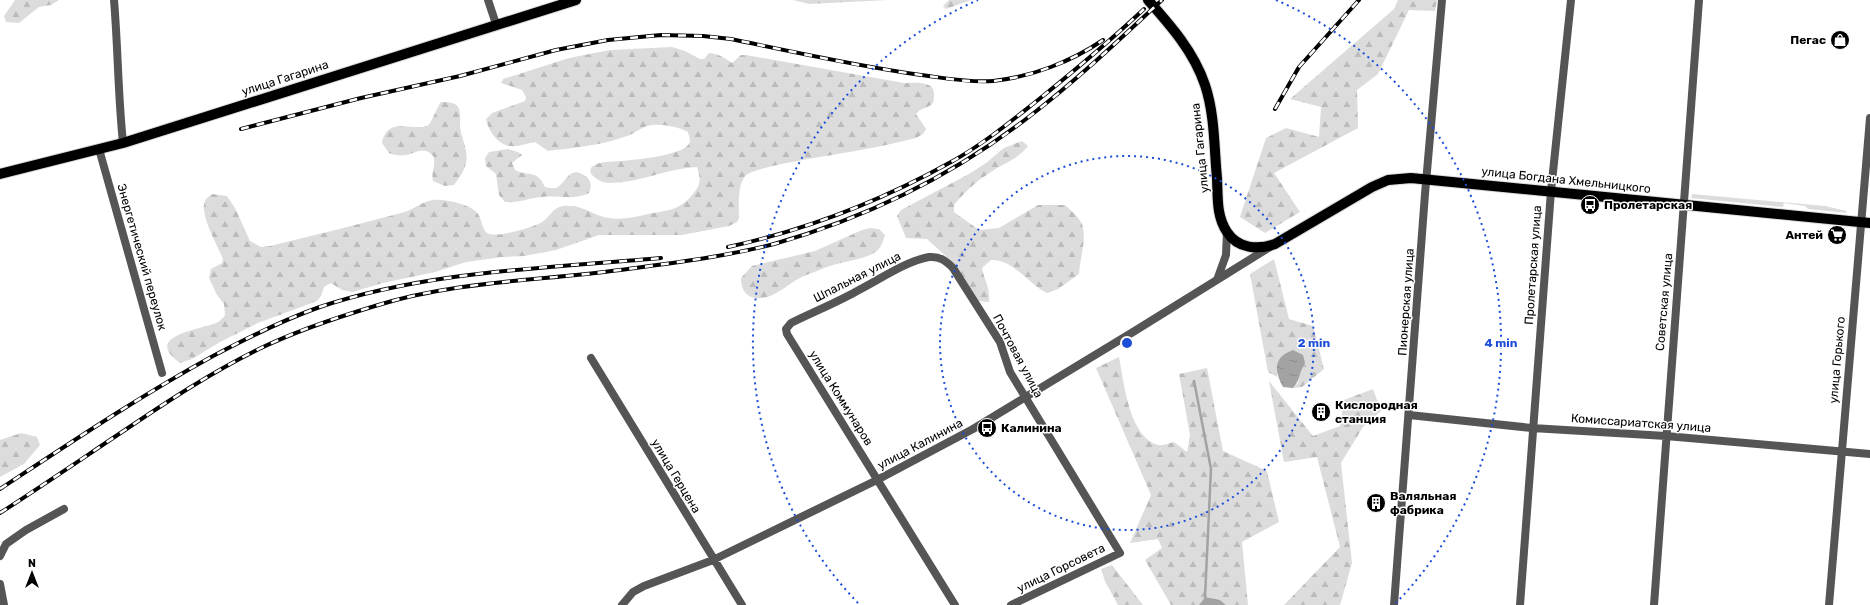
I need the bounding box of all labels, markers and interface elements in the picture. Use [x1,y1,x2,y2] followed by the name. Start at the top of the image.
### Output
[1829,29,1851,51] shop icon: Пегас
[1790,33,1826,47] place label: Пегас
[240,57,330,99] street label: улица Гагарина
[1188,102,1212,194] street label: улица Гагарина
[1481,164,1652,196] street label: улица Богдана Хмельницкого
[114,182,170,333] street label: Энергетический переулок
[1579,194,1601,216] bus stop icon: Пролетарская
[1604,198,1692,212] place label: Пролетарская
[1522,205,1544,325] street label: Пролетарская улица
[1826,224,1848,246] supermarket icon: Антей
[1785,228,1823,242] place label: Антей
[1395,248,1417,356] street label: Пионерская улица
[811,249,903,305] street label: Шпальная улица
[1653,252,1675,352] street label: Советская улица
[990,312,1046,400] street label: Почтовая улица
[1826,316,1848,404] street label: улица Горького
[1120,336,1134,350] centre of rings
[1298,336,1331,350] text: 2 min
[1485,336,1518,350] text: 4 min
[806,348,876,448] street label: улица Коммунаров
[1335,398,1418,426] place label: Кислородная станция
[1310,401,1332,423] building icon: Кислородная станция
[1570,411,1712,435] street label: Комиссариатская улица
[875,416,965,472] street label: улица Калинина
[976,417,998,439] bus stop icon: Калинина
[1001,421,1062,435] place label: Калинина
[648,436,704,516] street label: улица Герцена
[1390,489,1456,517] place label: Валяльная фабрика
[1365,492,1387,514] building icon: Валяльная фабрика
[1015,541,1107,595] street label: улица Горсовета
[12,553,52,593] north arrow
[28,557,36,570] text: N

